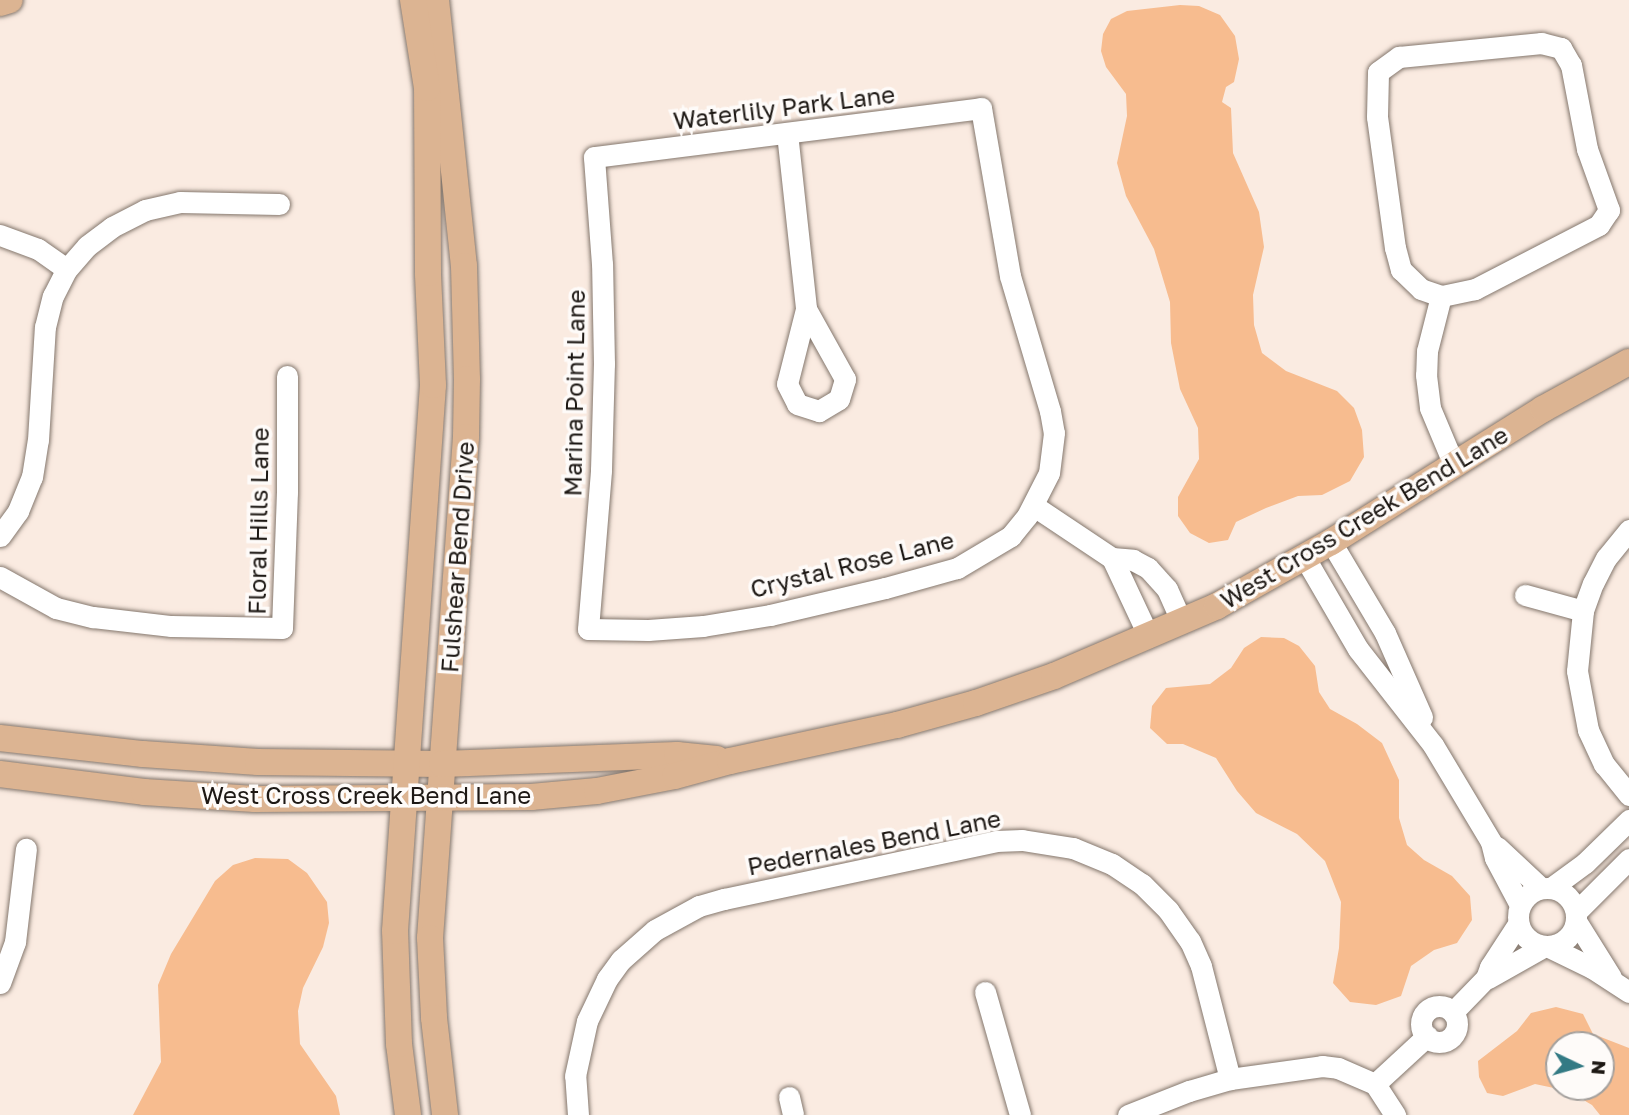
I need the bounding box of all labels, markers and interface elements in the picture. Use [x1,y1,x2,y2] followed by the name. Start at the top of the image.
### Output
[672,79,896,135] street label: Waterlily Park Lane
[558,289,590,497] street label: Marina Point Lane
[1215,420,1513,614] street label: West Cross Creek Bend Lane
[242,427,274,615] street label: Floral Hills Lane
[435,440,479,674] street label: Fulshear Bend Drive
[747,525,957,603] street label: Crystal Rose Lane
[201,781,531,809] street label: West Cross Creek Bend Lane
[745,803,1003,881] street label: Pedernales Bend Lane
[1545,1031,1615,1101] north arrow
[1587,1059,1612,1076] text: N

